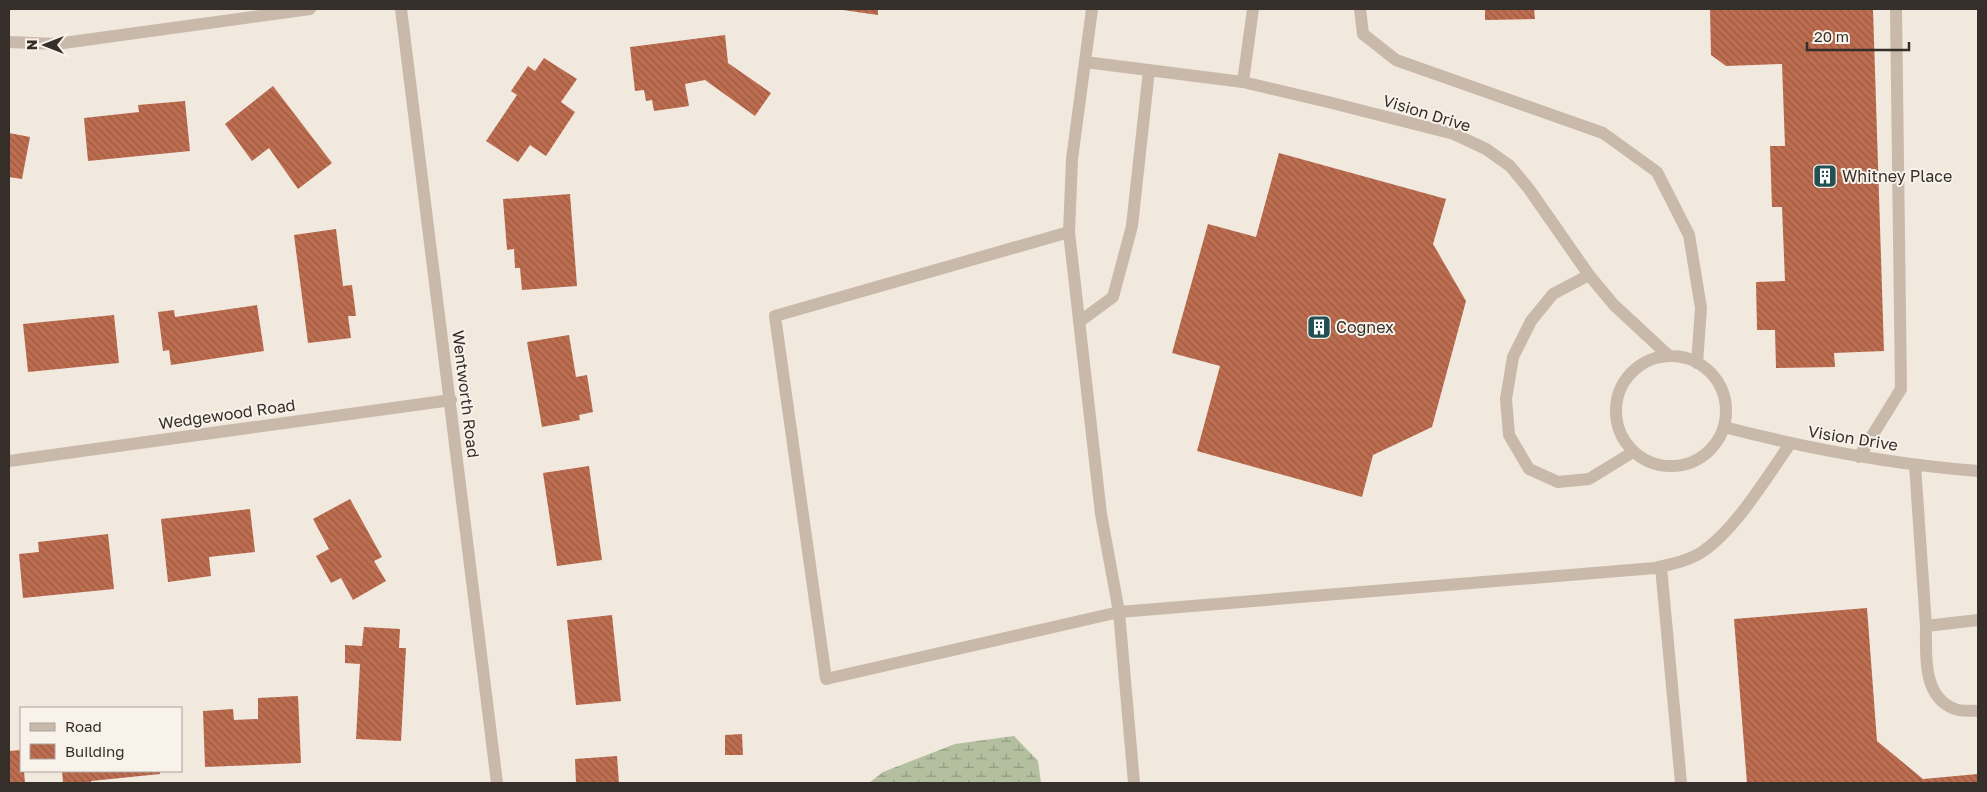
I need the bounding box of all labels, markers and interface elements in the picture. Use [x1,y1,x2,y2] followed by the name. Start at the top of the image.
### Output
[20,20,70,70] north arrow
[1807,20,1910,52] scale bar
[1814,27,1849,45] text: 20 m
[23,40,40,50] text: N
[1381,90,1473,136] street label: Vision Drive
[1812,163,1838,189] building icon: Whitney Place
[1842,166,1952,186] place label: Whitney Place
[1306,314,1332,340] building icon: Cognex
[1336,317,1394,337] place label: Cognex
[448,329,484,459] street label: Wentworth Road
[157,395,297,433] street label: Wedgewood Road
[1807,421,1899,455] street label: Vision Drive
[20,707,182,772] legend
[65,717,102,735] text: Road
[65,742,125,760] text: Building

